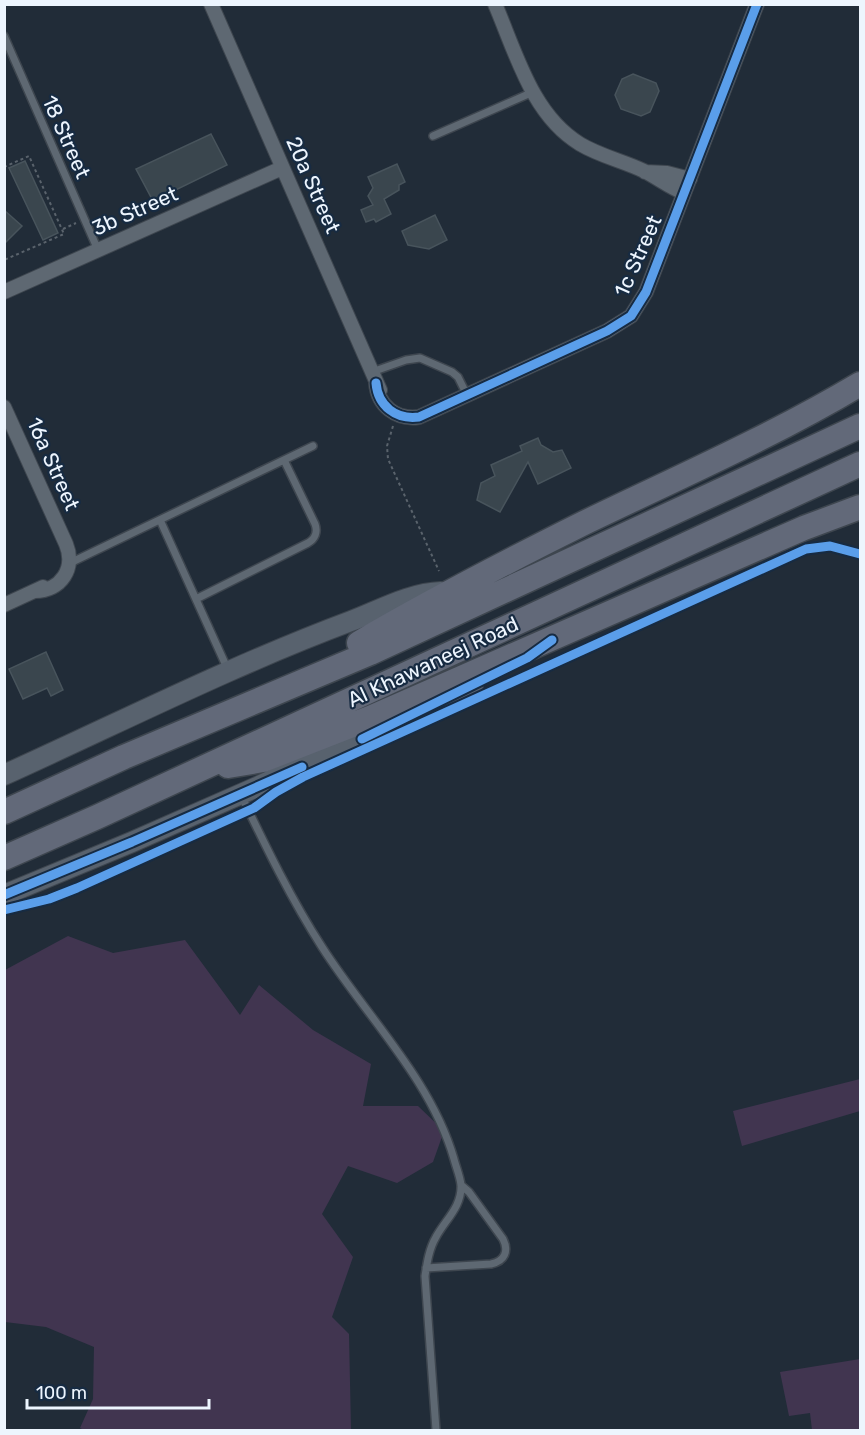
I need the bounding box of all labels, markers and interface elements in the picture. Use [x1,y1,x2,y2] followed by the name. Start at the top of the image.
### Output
[37,91,96,182] street label: 18 Street
[281,133,346,237] street label: 20a Street
[88,181,181,240] street label: 3b Street
[609,211,667,300] street label: 1c Street
[22,413,85,514] street label: 16a Street
[343,611,522,712] street label: Al Khawaneej Road
[27,1372,208,1410] scale bar
[36,1382,87,1404] text: 100 m

